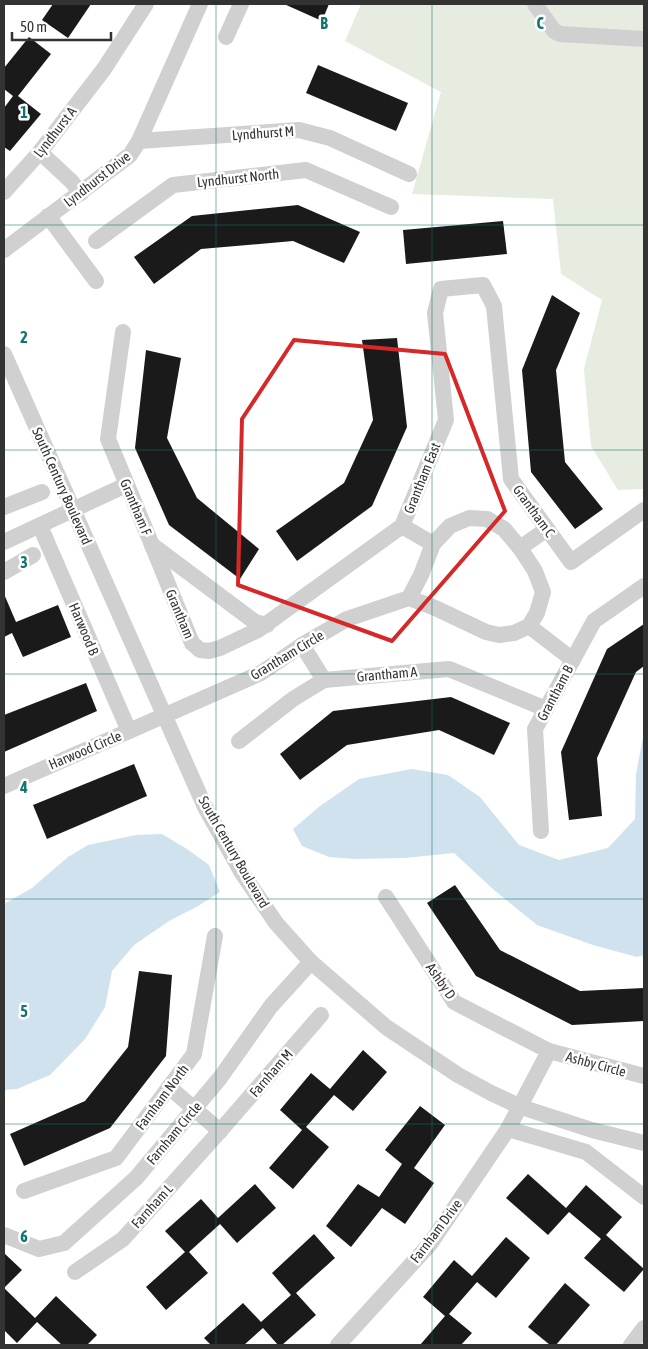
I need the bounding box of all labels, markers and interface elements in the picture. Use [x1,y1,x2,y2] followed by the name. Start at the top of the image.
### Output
[12,10,111,42] scale bar
[320,14,328,32] text: B
[536,14,544,32] text: C
[20,18,47,35] text: 50 m
[20,103,28,121] text: 1
[30,103,80,160] street label: Lyndhurst A
[231,123,295,143] street label: Lyndhurst M
[61,148,133,210] street label: Lyndhurst Drive
[196,166,280,190] street label: Lyndhurst North
[20,328,28,346] text: 2
[29,425,95,547] street label: South Century Boulevard
[400,440,444,516] street label: Grantham East
[117,476,155,538] street label: Grantham F
[510,482,559,541] street label: Grantham C
[20,553,28,571] text: 3
[162,587,198,641] street label: Grantham
[66,600,102,658] street label: Harwood B
[247,627,327,683] street label: Grantham Circle
[534,662,576,723] street label: Grantham B
[356,663,418,685] street label: Grantham A
[46,728,124,772] street label: Harwood Circle
[19,778,28,796] text: 4
[195,793,273,911] street label: South Century Boulevard
[423,960,459,1002] street label: Ashby D
[20,1002,28,1020] text: 5
[246,1046,296,1100] street label: Farnham M
[564,1048,628,1080] street label: Ashby Circle
[132,1061,192,1133] street label: Farnham North
[143,1098,205,1168] street label: Farnham Circle
[128,1180,176,1231] street label: Farnham L
[407,1196,465,1266] street label: Farnham Drive
[20,1227,28,1245] text: 6

